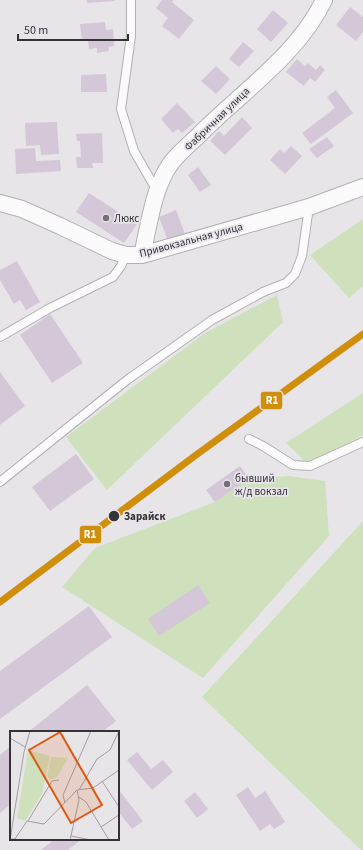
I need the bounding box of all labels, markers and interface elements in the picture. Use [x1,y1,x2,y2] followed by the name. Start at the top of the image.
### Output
[18,16,128,42] scale bar
[24,22,48,39] text: 50 m
[181,84,253,154] street label: Фабричная улица
[114,211,139,226] place label: Люкс
[101,213,111,223] marker: Люкс
[138,219,244,261] street label: Привокзальная улица
[260,391,283,410] line badge: R1
[266,393,278,408] text: R1
[235,471,288,499] place label: бывший ж/д вокзал
[222,479,232,489] marker: бывший ж/д вокзал
[107,509,121,523] marker: Зарайск
[124,509,165,524] place label: Зарайск
[79,525,102,544] line badge: R1
[84,527,96,542] text: R1
[10,731,119,840] inset map

